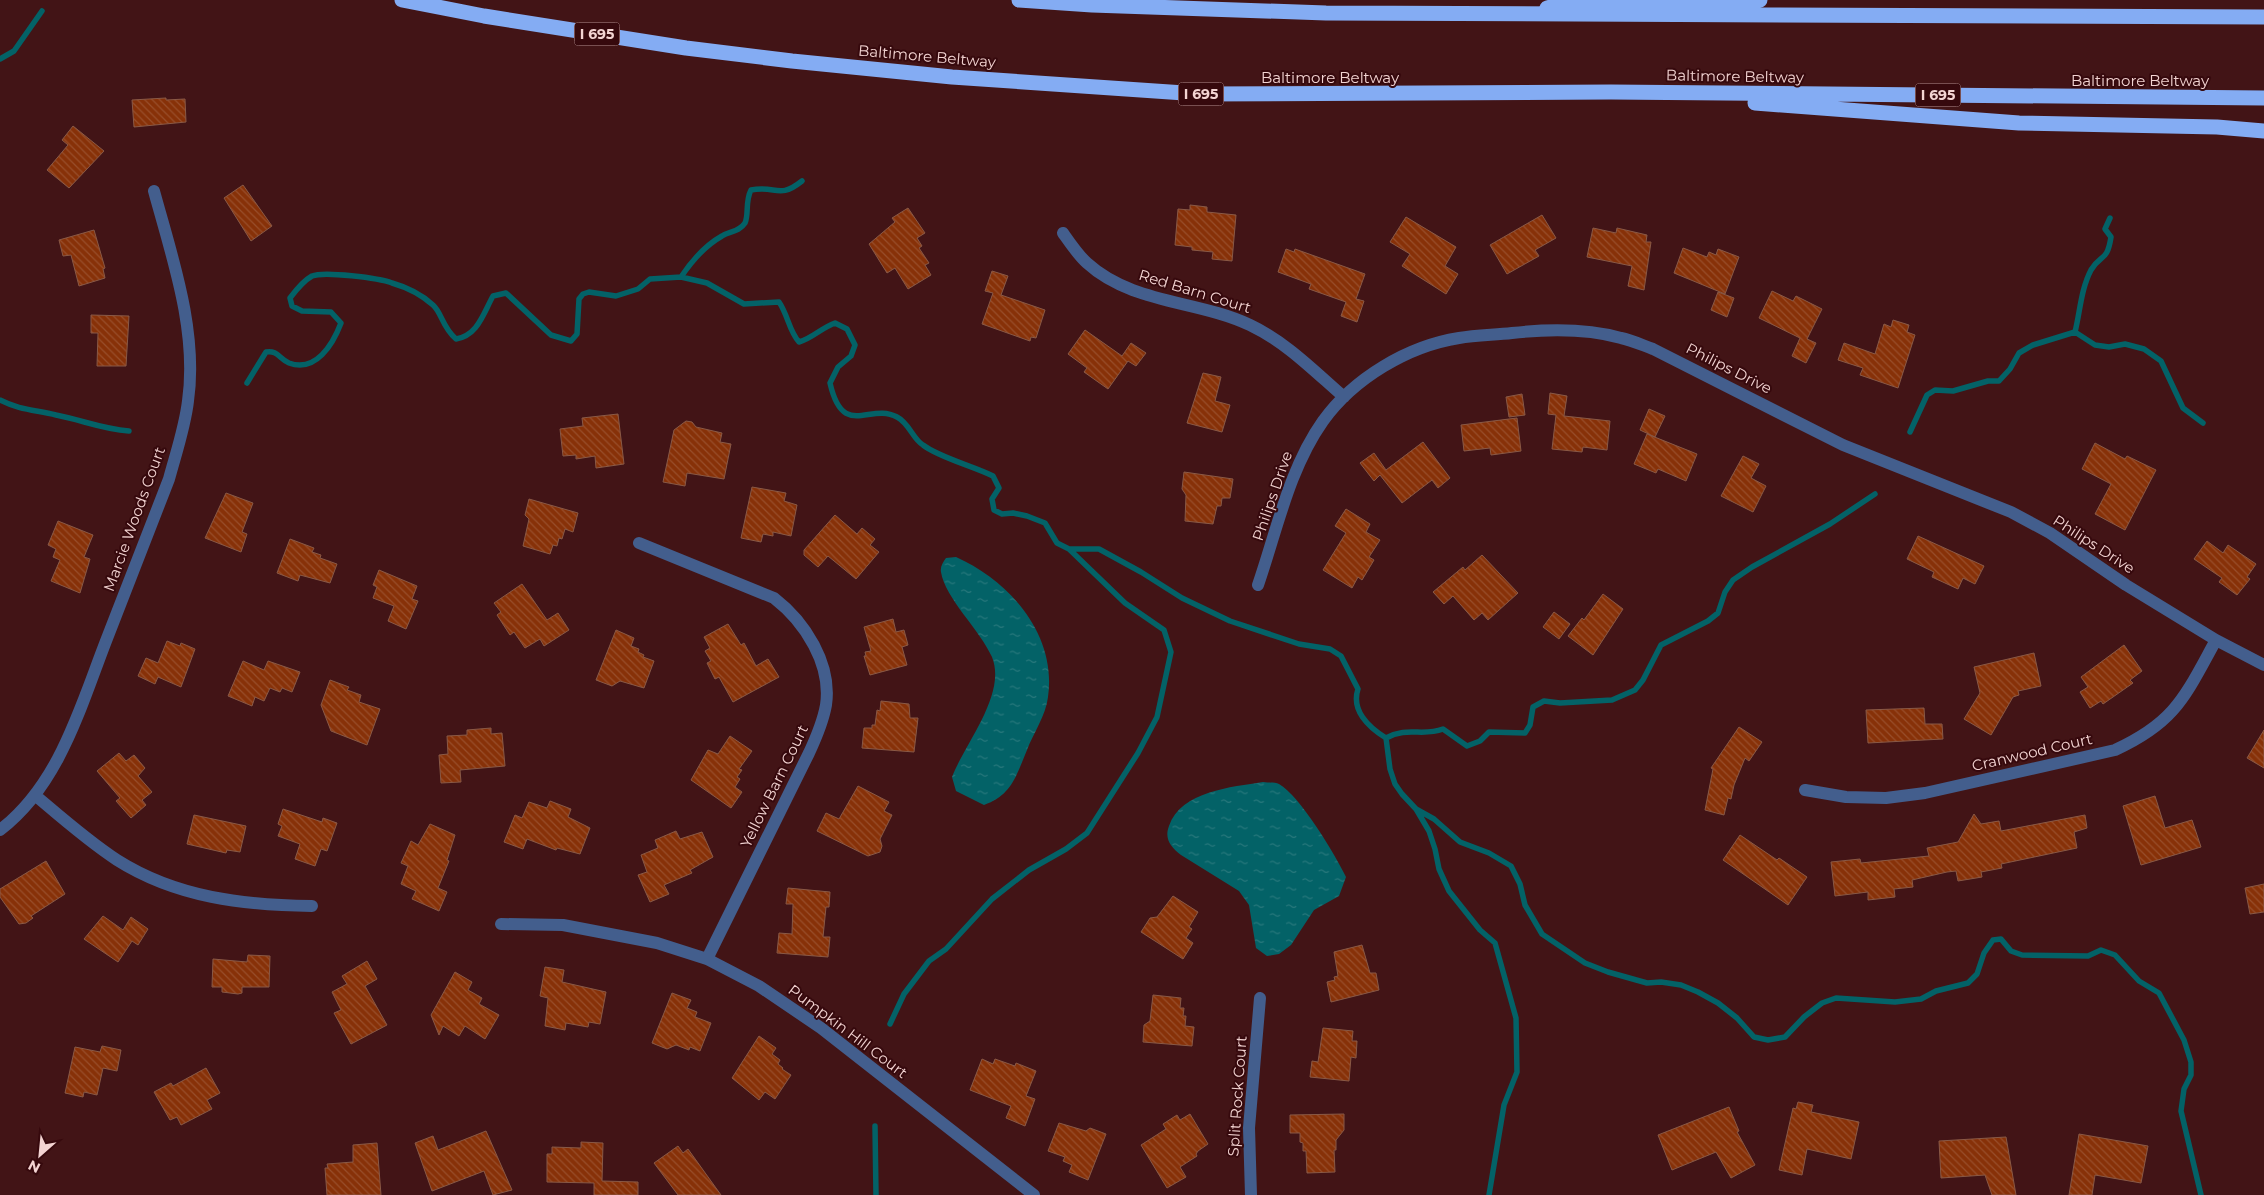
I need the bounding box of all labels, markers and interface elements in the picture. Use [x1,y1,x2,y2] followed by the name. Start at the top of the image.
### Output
[574,22,620,46] road number: I 695
[857,41,997,72] street label: Baltimore Beltway
[1666,65,1805,87] street label: Baltimore Beltway
[1261,68,1400,87] street label: Baltimore Beltway
[2071,71,2210,90] street label: Baltimore Beltway
[1178,82,1224,106] road number: I 695
[1916,84,1960,106] road number: I 695
[1137,265,1253,317] street label: Red Barn Court
[1683,338,1775,398] street label: Philips Drive
[99,444,169,594] street label: Marcie Woods Court
[1248,449,1296,543] street label: Philips Drive
[2050,511,2138,577] street label: Philips Drive
[736,721,812,851] street label: Yellow Barn Court
[1970,729,2094,775] street label: Cranwood Court
[785,980,911,1082] street label: Pumpkin Hill Court
[1223,1035,1251,1157] street label: Split Rock Court
[15,1130,65,1180] north arrow
[25,1156,43,1177] text: N

